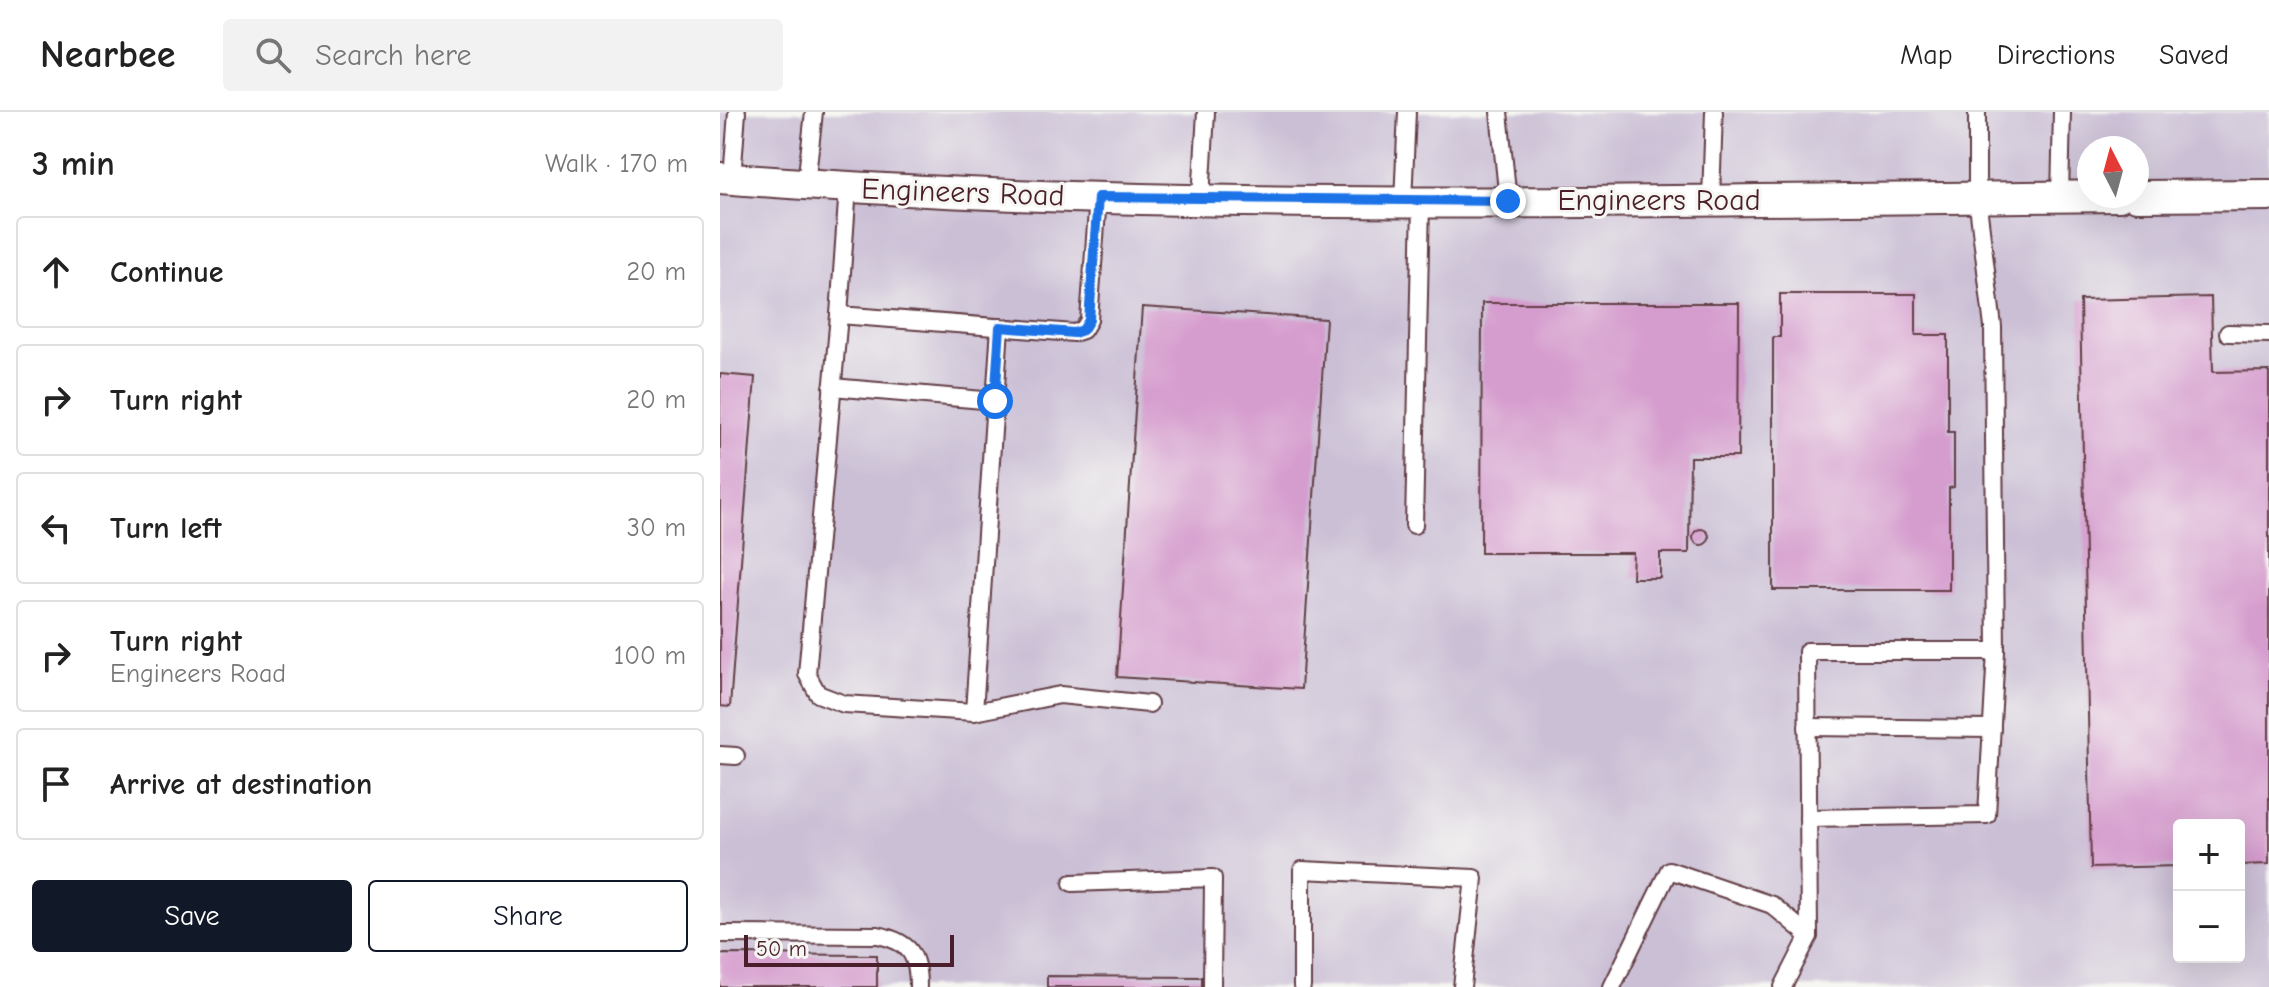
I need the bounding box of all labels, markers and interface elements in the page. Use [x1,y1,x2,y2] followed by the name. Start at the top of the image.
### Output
[223,19,783,91] search box
[40,33,175,77] text: Nearbee
[251,33,295,77] icon: search
[315,38,471,73] text: Search here
[1900,39,1953,71] text: Map
[1997,39,2115,71] text: Directions
[2159,39,2229,71] text: Saved
[2077,136,2149,208] north arrow
[32,144,115,184] text: 3 min
[545,149,688,179] text: Walk · 170 m
[861,171,1065,214] street label: Engineers Road
[1490,183,1526,219] route end
[1557,183,1761,218] street label: Engineers Road
[34,250,78,294] icon: ahead
[110,255,224,290] text: Continue
[626,257,686,287] text: 20 m
[34,378,78,422] icon: right
[110,383,242,418] text: Turn right
[977,383,1013,419] route start
[626,385,686,415] text: 20 m
[34,506,78,550] icon: left
[110,511,222,546] text: Turn left
[627,513,686,543] text: 30 m
[110,624,242,659] text: Turn right
[34,634,78,678] icon: right
[614,641,686,671] text: 100 m
[110,659,286,689] text: Engineers Road
[34,762,78,806] icon: arrive
[110,767,372,802] text: Arrive at destination
[2173,819,2245,963] map controls
[2173,819,2245,891] button: +
[32,880,352,952] button: Save
[368,880,688,952] button: Share
[2173,891,2245,963] button: −
[744,931,954,967] scale bar
[756,936,807,962] text: 50 m

